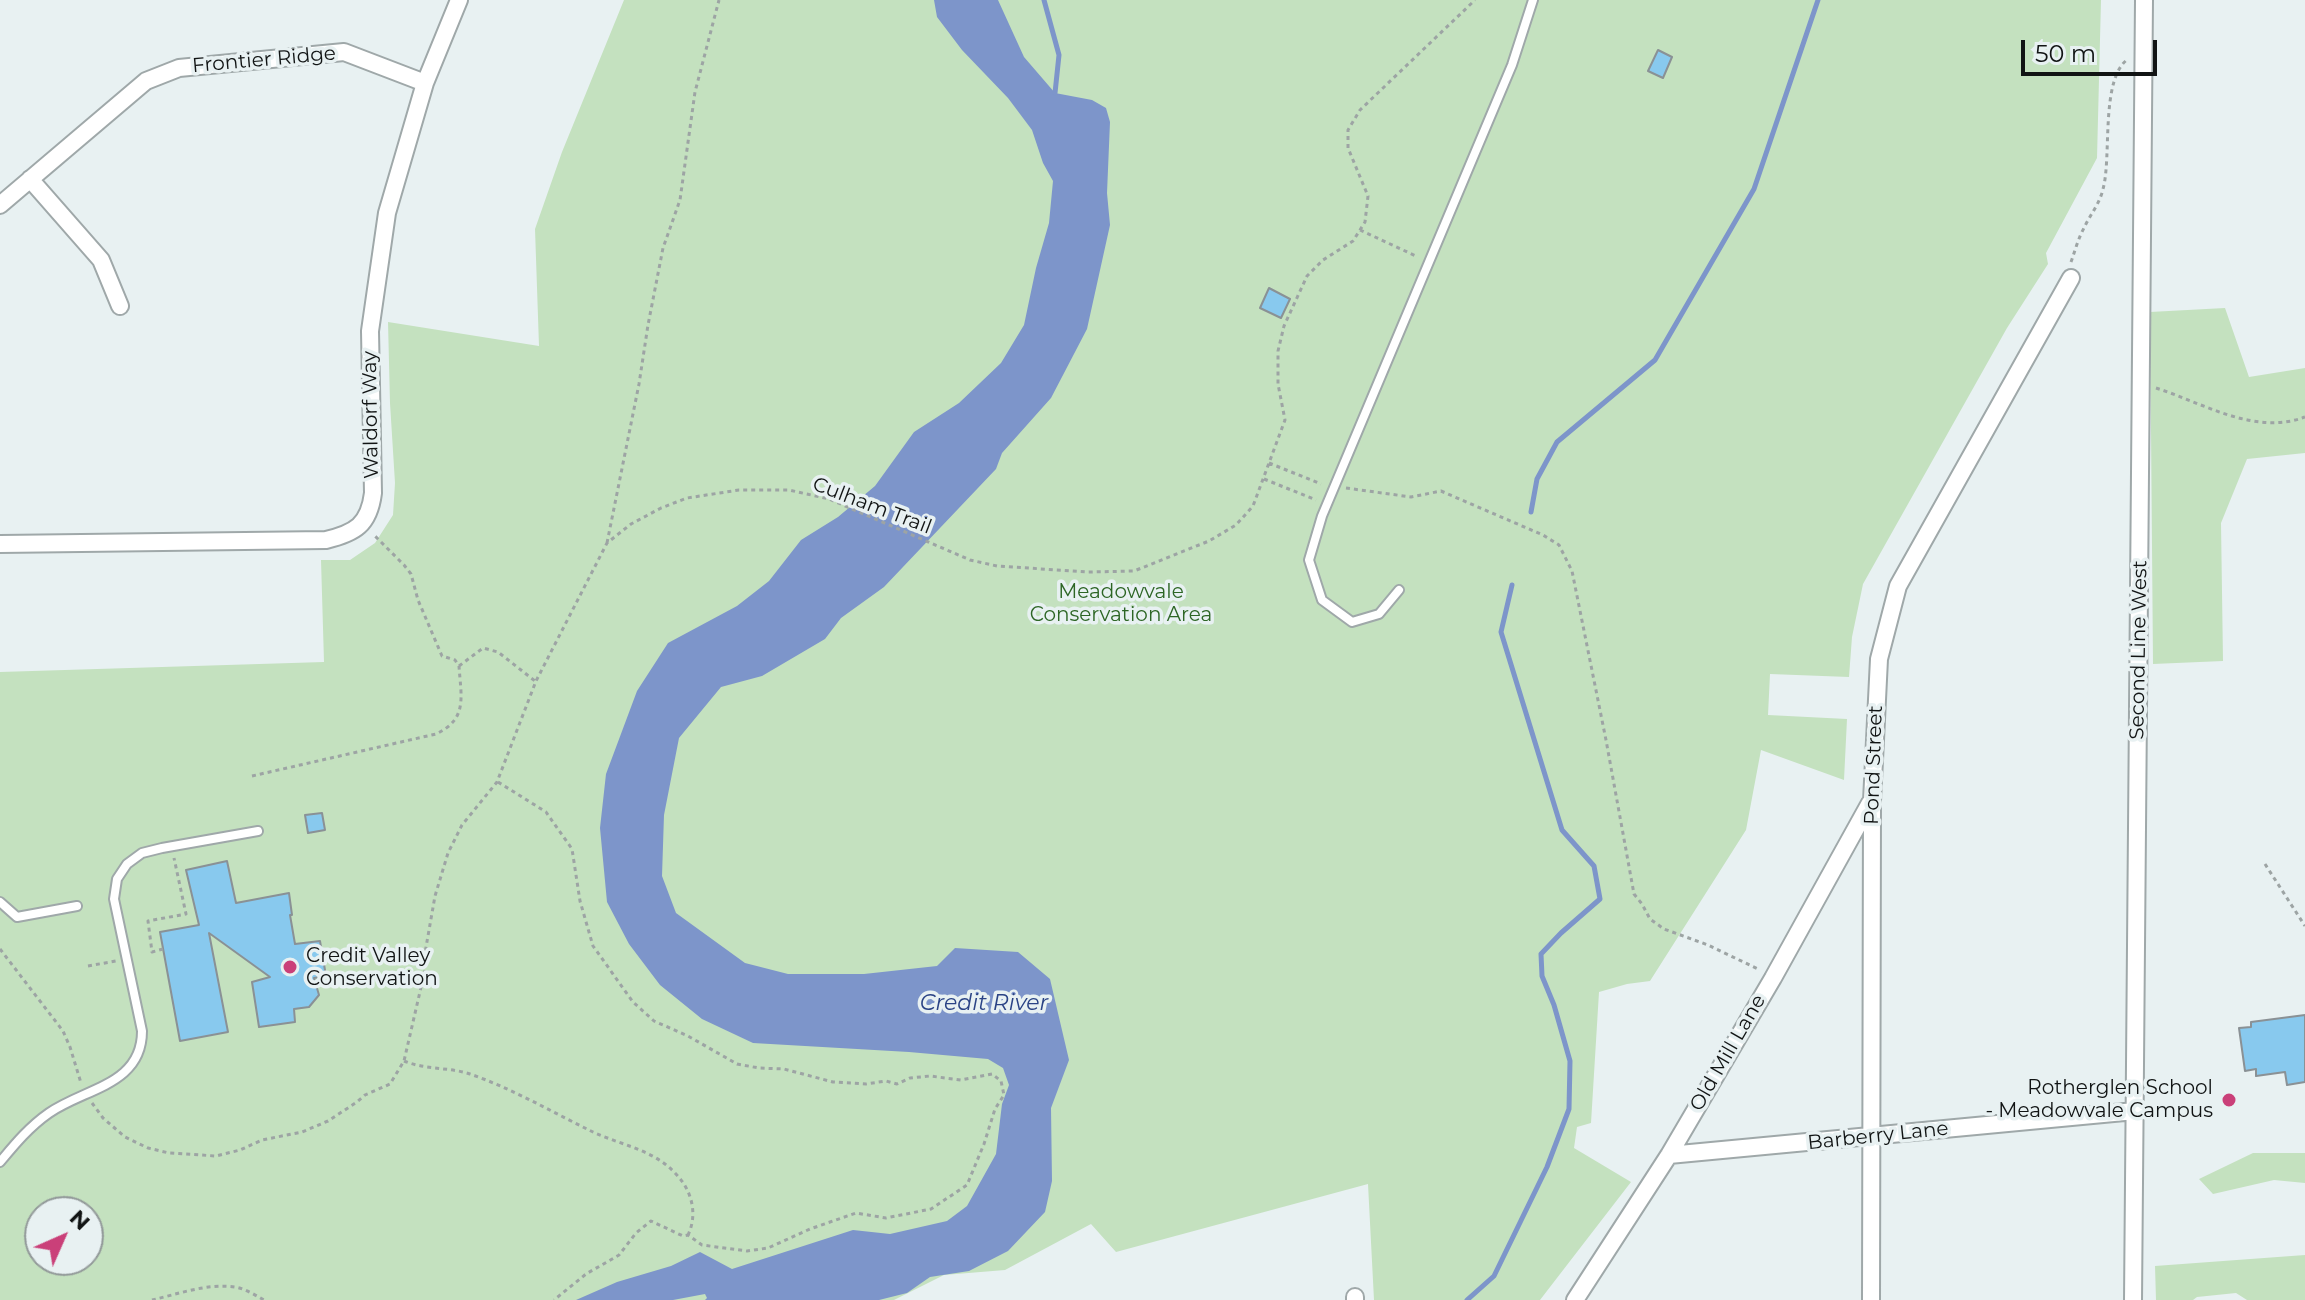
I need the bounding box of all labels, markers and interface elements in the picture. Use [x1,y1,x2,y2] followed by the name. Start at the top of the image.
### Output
[2025,24,2161,74] scale bar
[2035,39,2096,68] text: 50 m
[191,42,337,78] street label: Frontier Ridge
[358,351,384,479] street label: Waldorf Way
[809,472,935,540] street label: Culham Trail
[2125,560,2153,740] street label: Second Line West
[1030,580,1212,627] park label: Meadowvale Conservation Area
[1860,705,1888,825] street label: Pond Street
[306,944,438,991] place label: Credit Valley Conservation
[281,958,299,976] marker: Credit Valley Conservation
[1685,990,1771,1116] street label: Old Mill Lane
[920,991,1048,1017] water label: Credit River
[1985,1076,2213,1123] place label: Rotherglen School - Meadowvale Campus
[2220,1091,2238,1109] marker: Rotherglen School - Meadowvale Campus
[1806,1117,1950,1155] street label: Barberry Lane
[24,1196,104,1276] north arrow
[64,1204,96,1236] text: N

